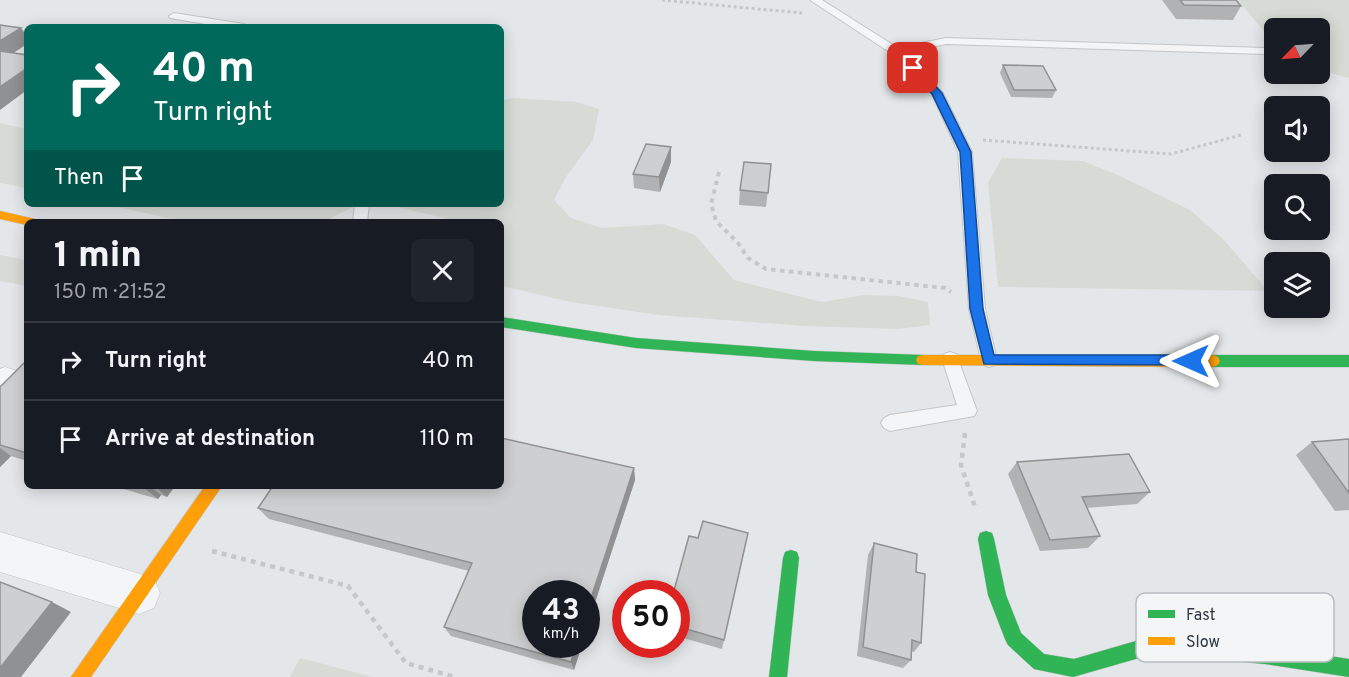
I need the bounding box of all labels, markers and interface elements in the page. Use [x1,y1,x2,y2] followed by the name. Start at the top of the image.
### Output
[1264,18,1330,84] north arrow
[1264,18,1330,318] map controls
[887,42,938,93] pin
[153,44,255,97] text: 40 m
[54,48,132,126] icon: right
[896,51,929,84] icon: arrive
[153,96,272,130] text: Turn right
[1264,96,1330,162] button: sound
[116,162,149,195] icon: arrive
[54,165,104,192] text: Then
[1264,174,1330,240] button: search
[54,234,142,280] text: 1 min
[411,239,474,302] button: close
[1264,252,1330,318] button: layers
[54,280,166,306] text: 150 m · 21:52
[1159,329,1223,393] position arrow
[54,345,87,378] icon: right
[105,348,207,375] text: Turn right
[422,348,474,375] text: 40 m
[54,423,87,456] icon: arrive
[105,426,315,453] text: Arrive at destination
[420,426,474,453] text: 110 m
[612,580,690,658] speed limit sign: 50
[542,593,580,630] text: 43
[1136,593,1334,662] legend
[1186,606,1216,626] text: Fast
[543,625,579,644] text: km/h
[1186,633,1220,653] text: Slow

